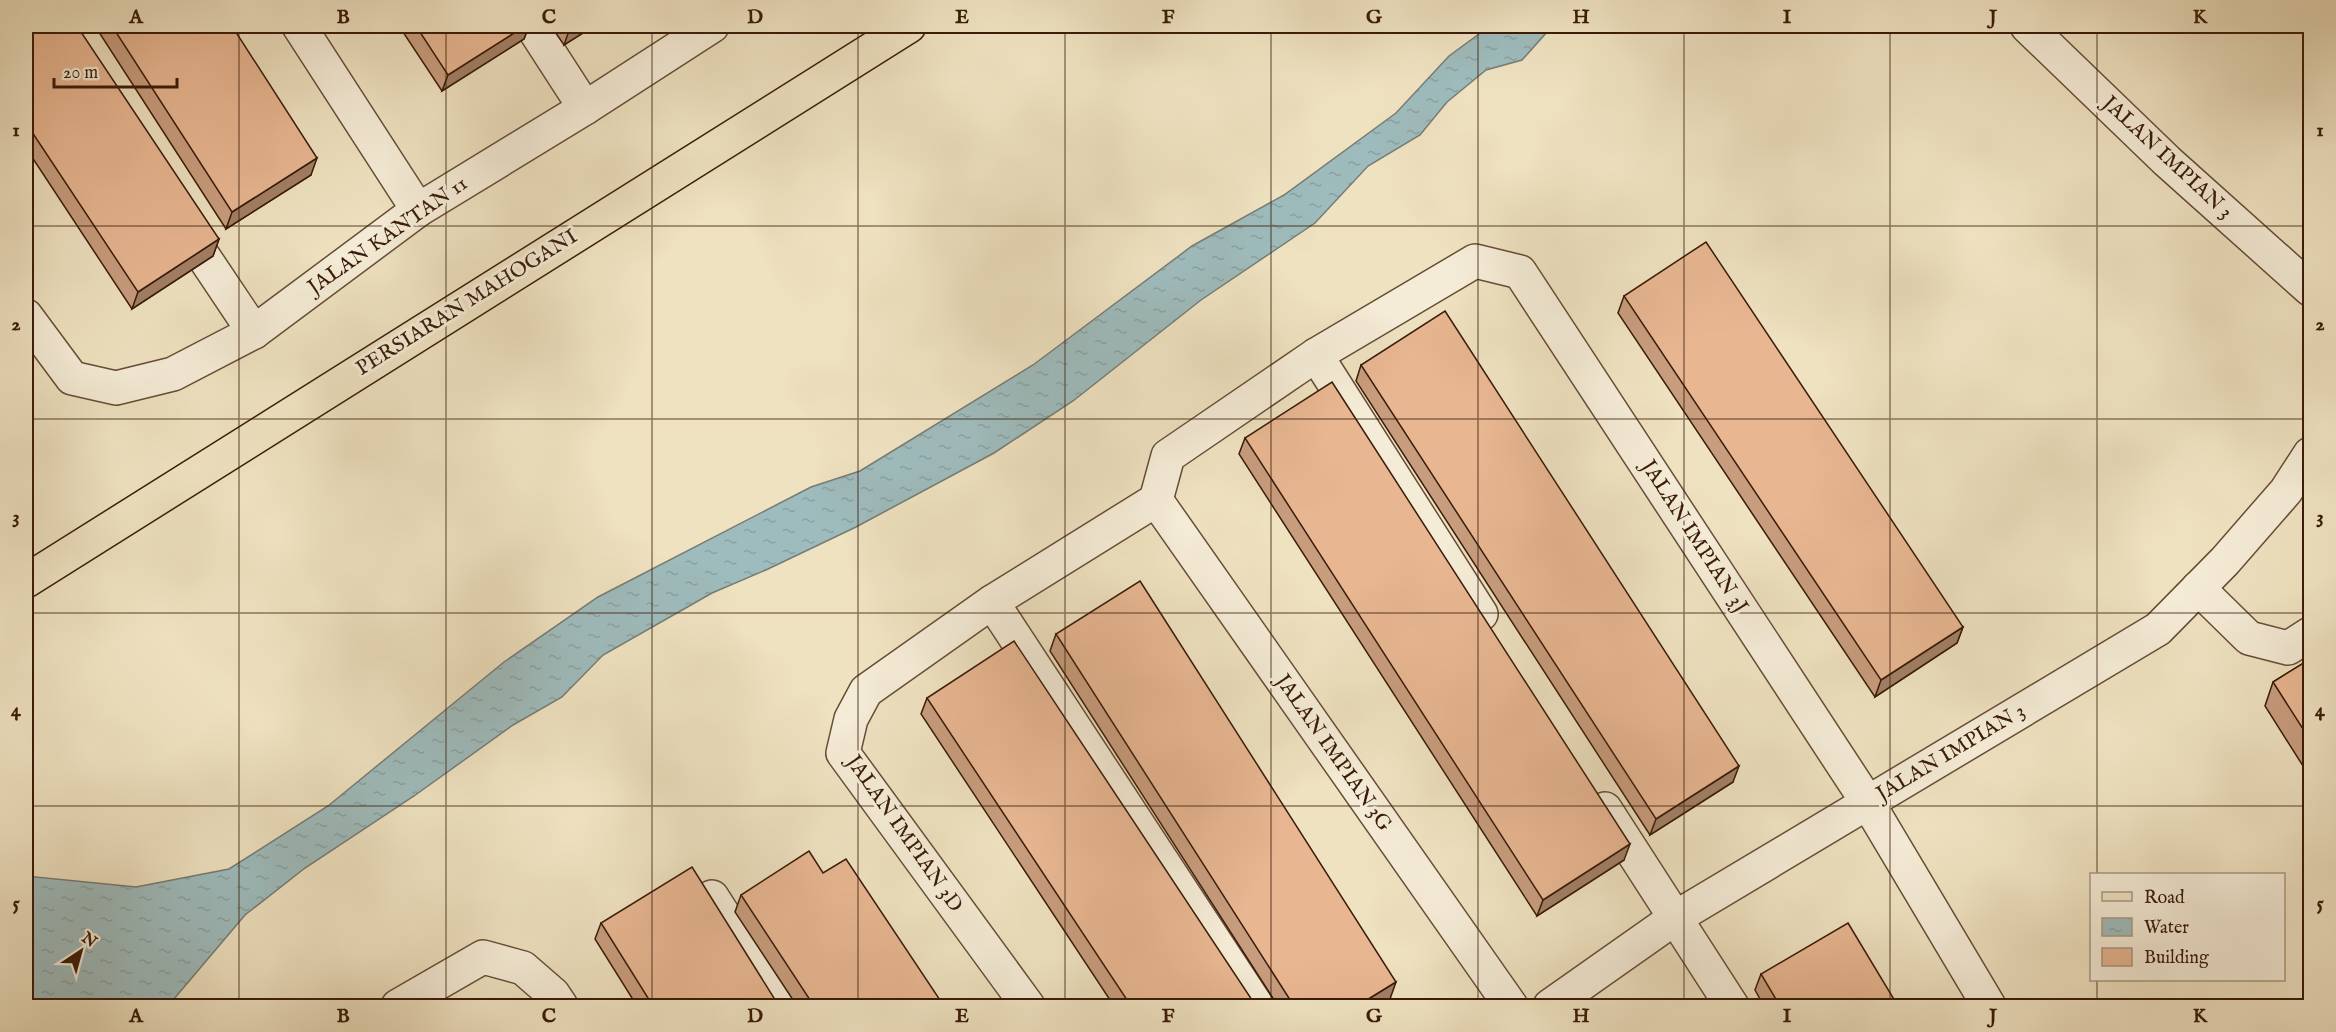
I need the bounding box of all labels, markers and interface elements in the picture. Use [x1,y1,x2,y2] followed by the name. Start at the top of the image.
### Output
[128,5,144,30] text: A
[336,5,350,30] text: B
[542,5,556,30] text: C
[747,5,763,30] text: D
[955,5,969,30] text: E
[1162,5,1175,30] text: F
[1366,5,1383,30] text: G
[1572,5,1590,30] text: H
[1783,5,1792,30] text: I
[1986,5,1998,30] text: J
[2193,5,2209,30] text: K
[54,51,177,89] scale bar
[63,62,98,85] text: 20 m
[2095,89,2238,225] street label: JALAN IMPIAN 3
[12,118,20,143] text: 1
[2316,118,2324,143] text: 1
[301,171,473,302] street label: JALAN KANTAN 11
[351,224,583,382] street label: PERSIARAN MAHOGANI
[11,312,21,337] text: 2
[2315,312,2325,337] text: 2
[1633,454,1754,619] street label: JALAN IMPIAN 3J
[12,505,20,530] text: 3
[2316,505,2324,530] text: 3
[1268,668,1397,837] street label: JALAN IMPIAN 3G
[11,698,22,723] text: 4
[1870,698,2030,809] street label: JALAN IMPIAN 3
[2315,698,2326,723] text: 4
[839,749,968,918] street label: JALAN IMPIAN 3D
[2090,873,2285,981] legend
[2144,887,2185,910] text: Road
[12,891,20,916] text: 5
[2316,891,2324,916] text: 5
[2144,917,2189,940] text: Water
[51,921,111,981] north arrow
[76,928,100,953] text: N
[2144,947,2209,970] text: Building
[128,1004,144,1029] text: A
[336,1004,350,1029] text: B
[542,1004,556,1029] text: C
[747,1004,763,1029] text: D
[955,1004,969,1029] text: E
[1162,1004,1175,1029] text: F
[1366,1004,1383,1029] text: G
[1572,1004,1590,1029] text: H
[1783,1004,1792,1029] text: I
[1986,1004,1998,1029] text: J
[2193,1004,2209,1029] text: K

